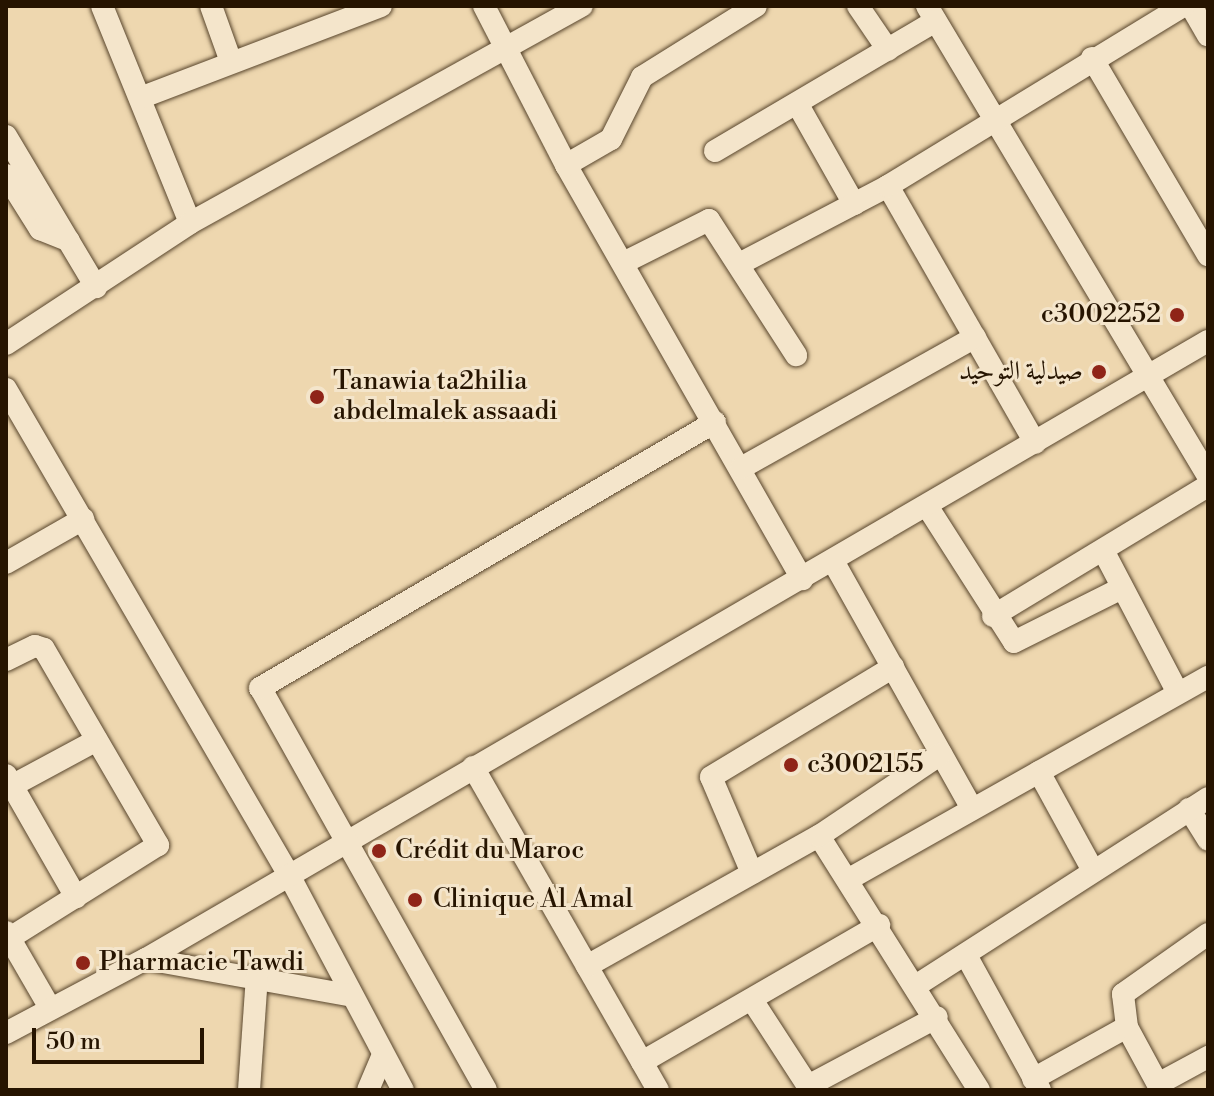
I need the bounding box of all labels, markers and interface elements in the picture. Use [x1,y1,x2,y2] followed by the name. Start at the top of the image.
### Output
[1041,299,1161,331] place label: c3002252
[1168,306,1186,324] marker: c3002252
[959,356,1083,388] place label: صيدلية التوحيد
[1090,363,1108,381] marker: صيدلية التوحيد
[333,366,558,428] place label: Tanawia ta2hilia abdelmalek assaadi
[308,388,326,406] marker: Tanawia ta2hilia abdelmalek assaadi
[807,749,924,781] place label: c3002155
[782,756,800,774] marker: c3002155
[395,835,584,867] place label: Crédit du Maroc
[370,842,388,860] marker: Crédit du Maroc
[433,884,633,916] place label: Clinique Al Amal
[404,889,426,911] marker: Clinique Al Amal
[99,947,304,979] place label: Pharmacie Tawdi
[74,954,92,972] marker: Pharmacie Tawdi
[36,1012,208,1062] scale bar
[46,1027,101,1057] text: 50 m

